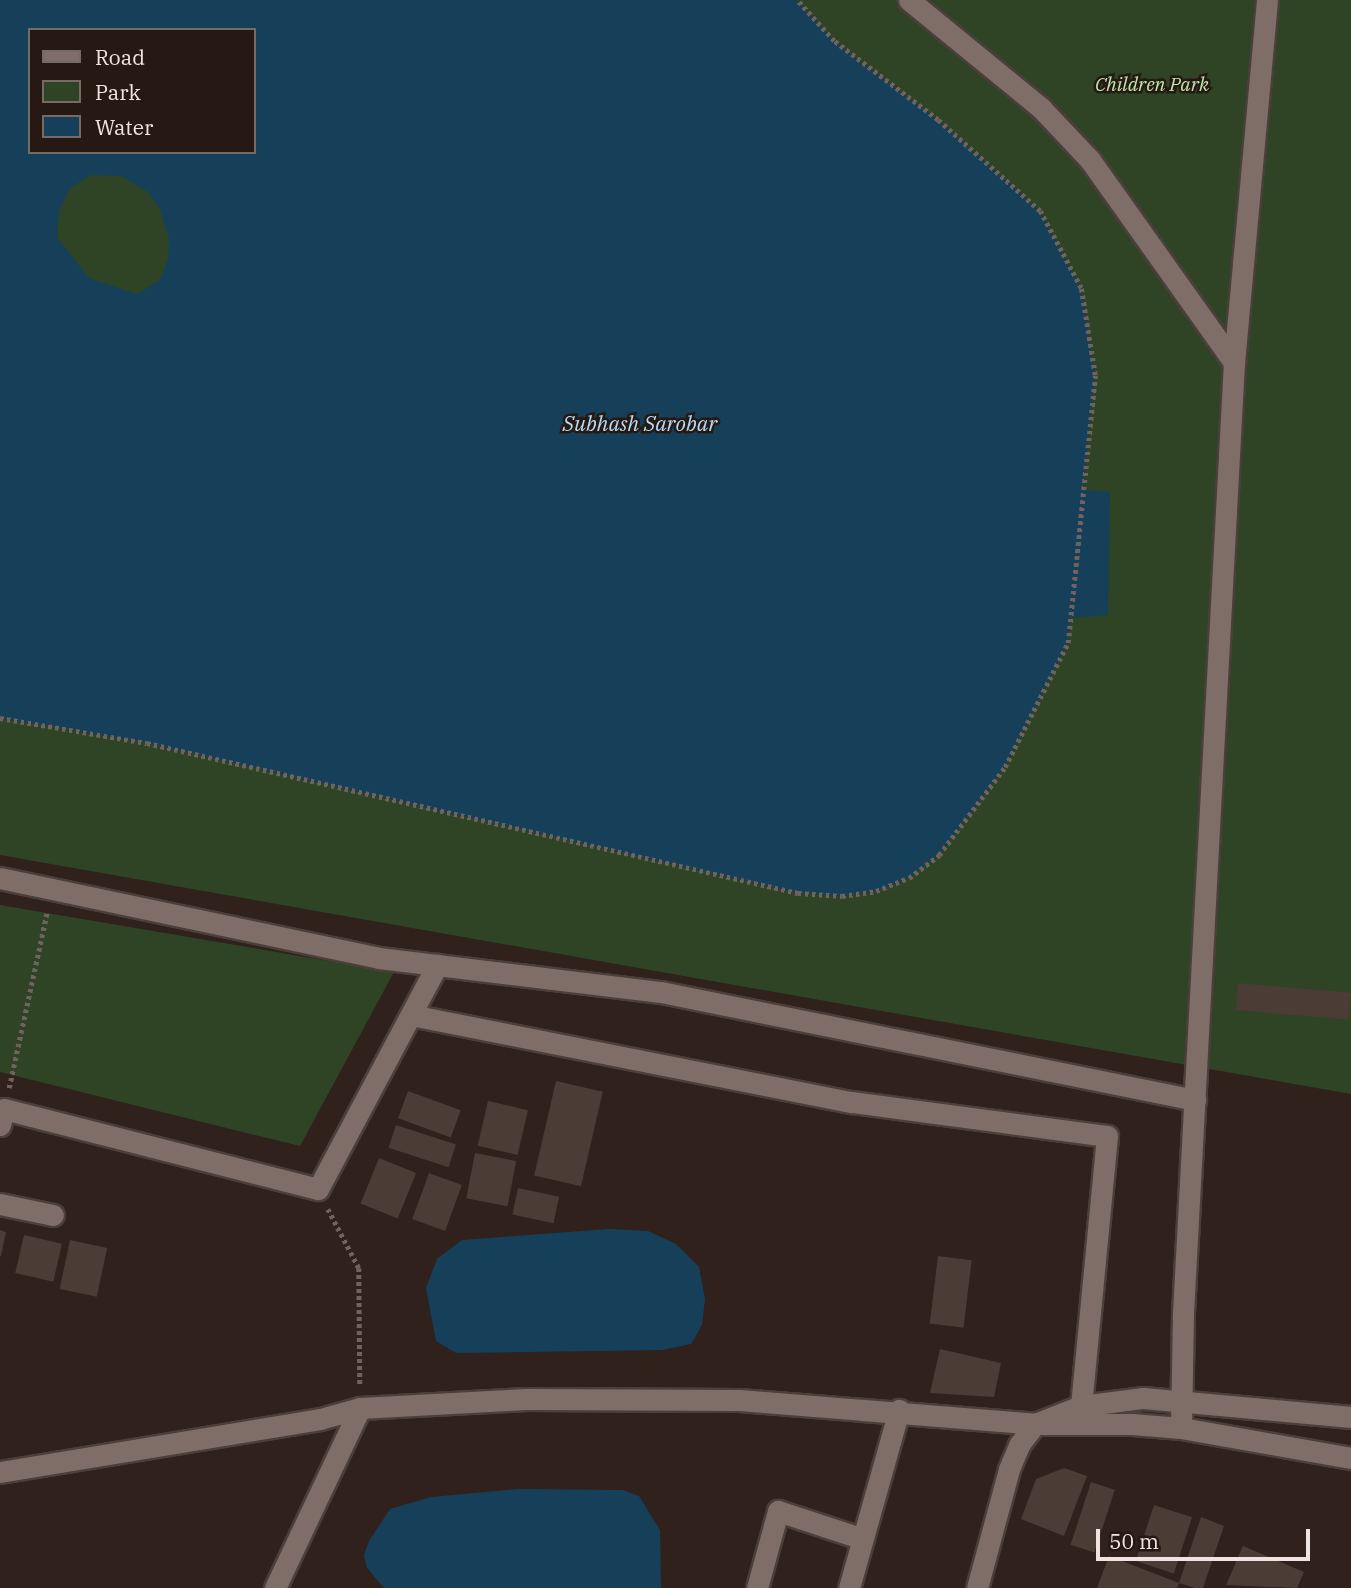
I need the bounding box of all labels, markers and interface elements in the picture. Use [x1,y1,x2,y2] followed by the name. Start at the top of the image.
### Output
[28,28,256,154] legend
[95,43,145,71] text: Road
[1095,74,1209,96] park label: Children Park
[95,78,141,106] text: Park
[95,113,153,141] text: Water
[563,410,717,436] water label: Subhash Sarobar
[1099,1514,1312,1558] scale bar
[1109,1527,1159,1555] text: 50 m

